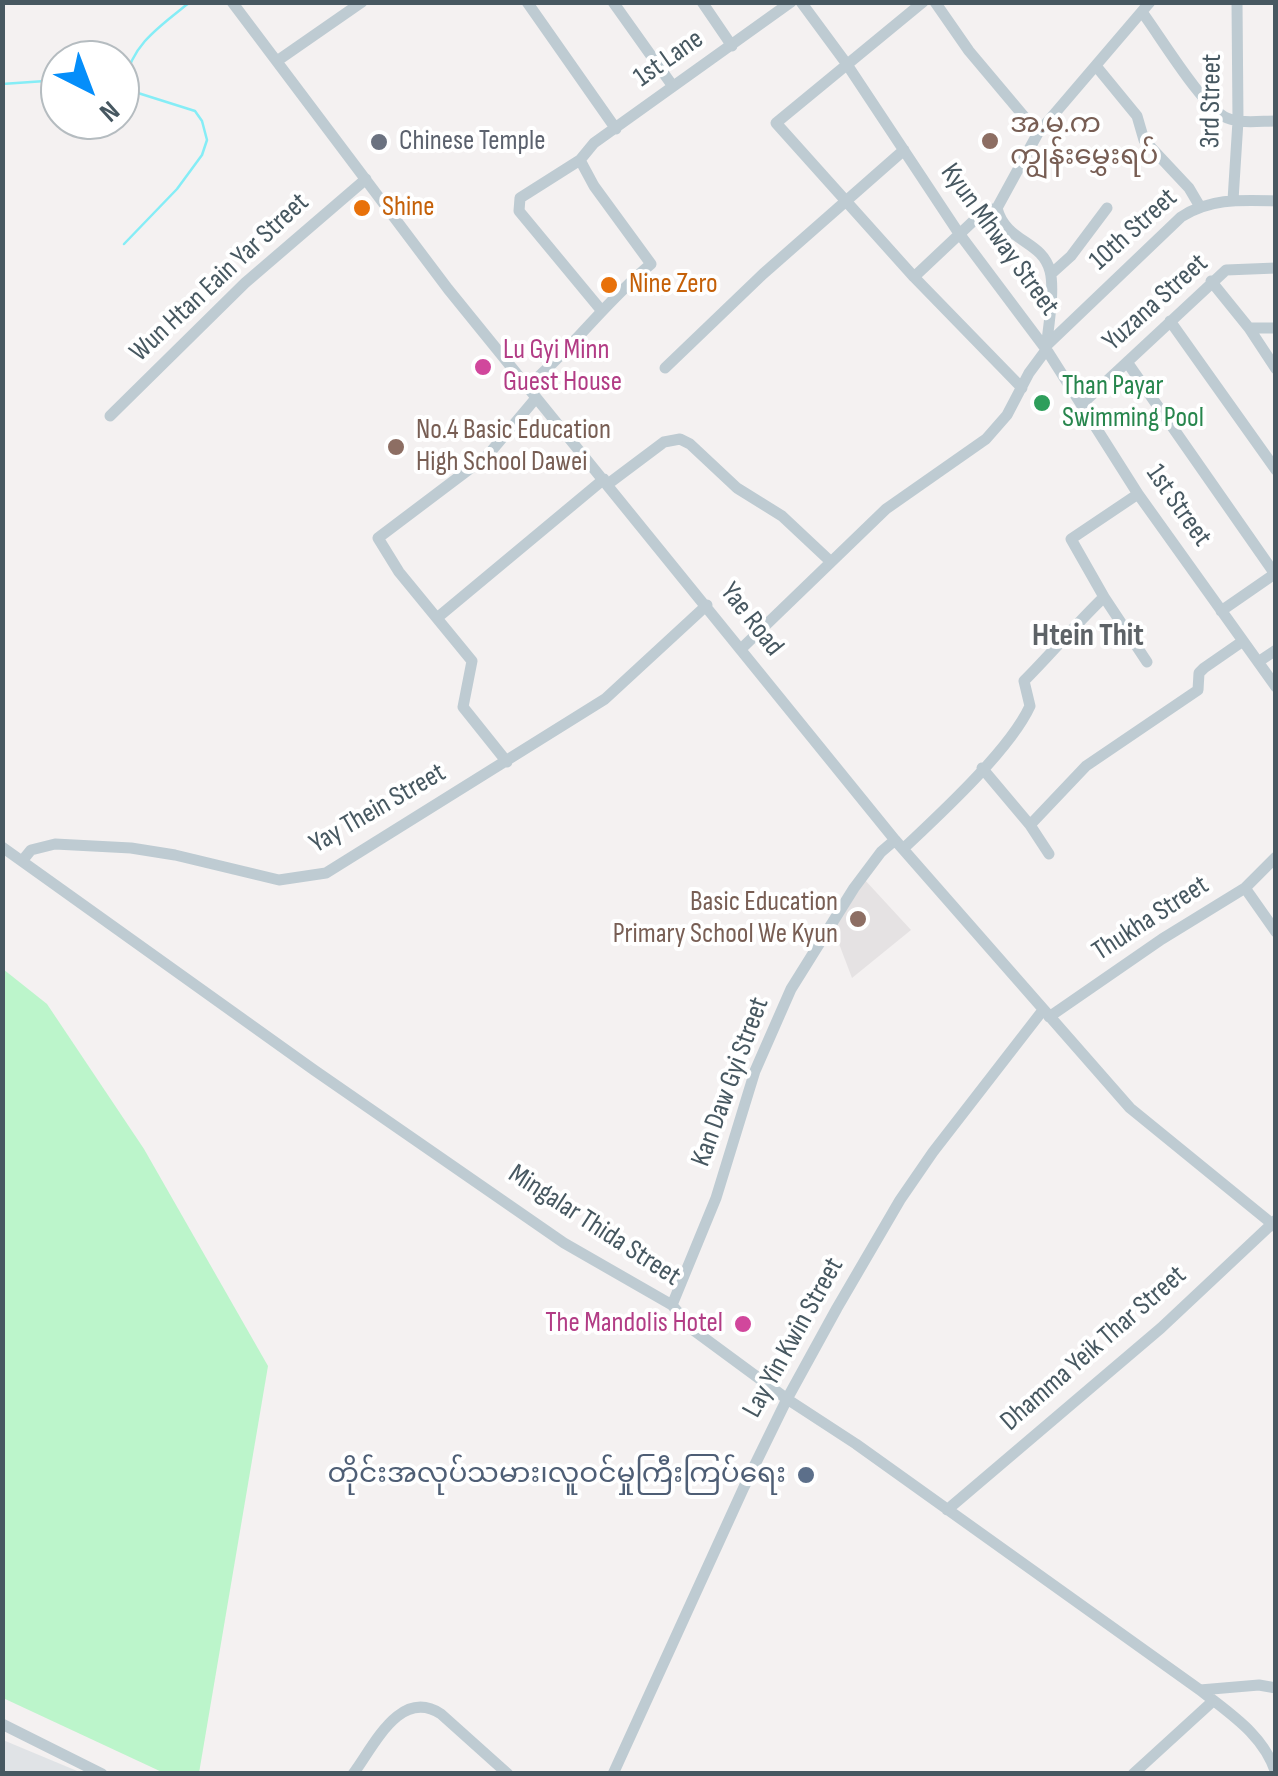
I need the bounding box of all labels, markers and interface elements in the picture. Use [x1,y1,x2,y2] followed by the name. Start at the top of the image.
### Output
[628,23,710,95] street label: 1st Lane
[40,40,140,140] north arrow
[1194,53,1230,149] street label: 3rd Street
[92,94,126,128] text: N
[1010,108,1158,174] place label: အ.မ.က ကျွန်းမွှေးရပ်
[399,125,546,159] place label: Chinese Temple
[979,130,1001,152] marker: အ.မ.က ကျွန်းမွှေးရပ်
[368,131,390,153] marker: Chinese Temple
[933,157,1065,323] street label: Kyun Mhway Street
[1083,182,1185,278] street label: 10th Street
[124,187,316,369] street label: Wun Htan Eain Yar Street
[382,191,434,225] place label: Shine
[351,197,373,219] marker: Shine
[1097,247,1215,359] street label: Yuzana Street
[629,268,718,302] place label: Nine Zero
[598,274,620,296] marker: Nine Zero
[503,334,622,400] place label: Lu Gyi Minn Guest House
[472,356,494,378] marker: Lu Gyi Minn Guest House
[1062,370,1204,436] place label: Than Payar Swimming Pool
[1031,392,1053,414] marker: Than Payar Swimming Pool
[416,414,611,480] place label: No.4 Basic Education High School Dawei
[385,436,407,458] marker: No.4 Basic Education High School Dawei
[1138,459,1218,553] street label: 1st Street
[712,577,790,663] street label: Yae Road
[1032,618,1144,656] district label: Htein Thit
[304,757,452,861] street label: Yay Thein Street
[1087,869,1215,969] street label: Thukha Street
[613,886,838,952] place label: Basic Education Primary School We Kyun
[847,908,869,930] marker: Basic Education Primary School We Kyun
[685,993,777,1171] street label: Kan Daw Gyi Street
[502,1158,686,1294] street label: Mingalar Thida Street
[736,1252,852,1424] street label: Lay Yin Kwin Street
[994,1259,1194,1439] street label: Dhamma Yeik Thar Street
[545,1307,723,1341] place label: The Mandolis Hotel
[732,1313,754,1335] marker: The Mandolis Hotel
[328,1458,786,1492] place label: တိုင်းအလုပ်သမား၊လူဝင်မှုကြီးကြပ်ရေး
[795,1464,817,1486] marker: တိုင်းအလုပ်သမား၊လူဝင်မှုကြီးကြပ်ရေး

